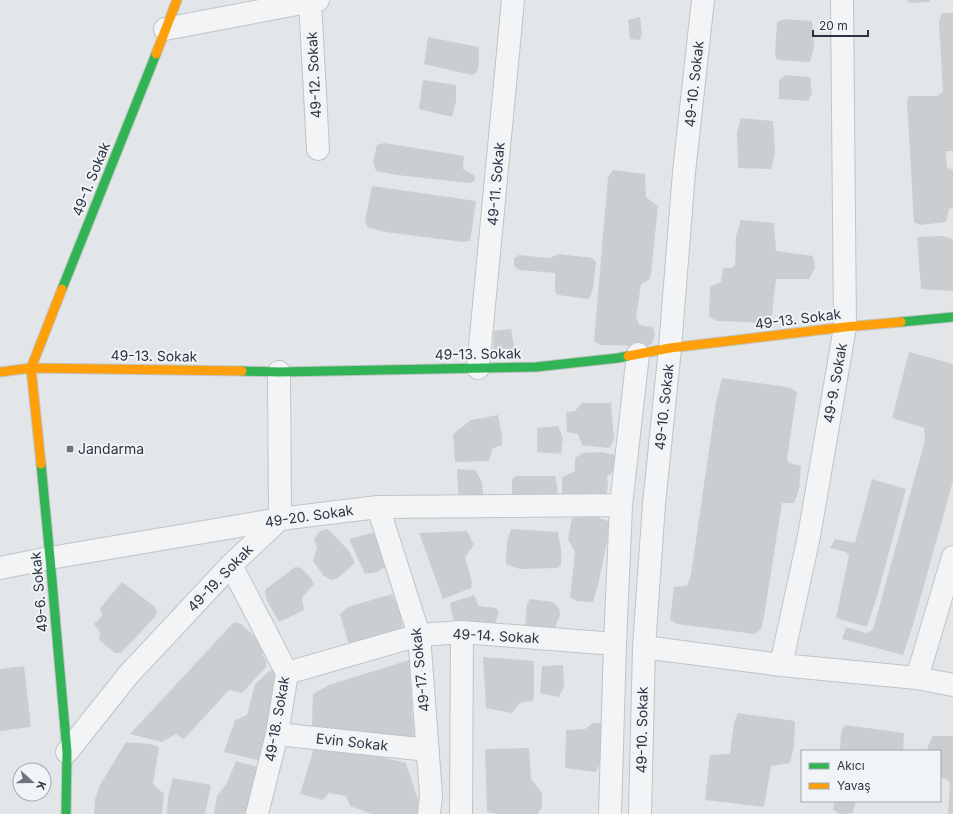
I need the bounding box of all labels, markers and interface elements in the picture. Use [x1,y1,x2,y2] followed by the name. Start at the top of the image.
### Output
[813,12,868,38] scale bar
[819,18,848,33] text: 20 m
[303,31,324,119] street label: 49-12. Sokak
[681,40,707,128] street label: 49-10. Sokak
[68,139,113,218] street label: 49-1. Sokak
[483,141,508,227] street label: 49-11. Sokak
[754,305,842,332] street label: 49-13. Sokak
[819,341,850,424] street label: 49-9. Sokak
[434,344,522,363] street label: 49-13. Sokak
[110,346,198,365] street label: 49-13. Sokak
[651,363,677,451] street label: 49-10. Sokak
[78,440,144,457] place label: Jandarma
[65,444,75,454] marker: Jandarma
[264,501,355,530] street label: 49-20. Sokak
[183,540,256,615] street label: 49-19. Sokak
[26,551,50,633] street label: 49-6. Sokak
[452,625,540,646] street label: 49-14. Sokak
[407,627,432,713] street label: 49-17. Sokak
[261,674,292,763] street label: 49-18. Sokak
[632,686,651,774] street label: 49-10. Sokak
[315,729,389,754] street label: Evin Sokak
[801,750,941,802] legend
[837,758,865,773] text: Akıcı
[12,762,52,802] north arrow
[837,778,871,793] text: Yavaş
[33,779,49,792] text: K

